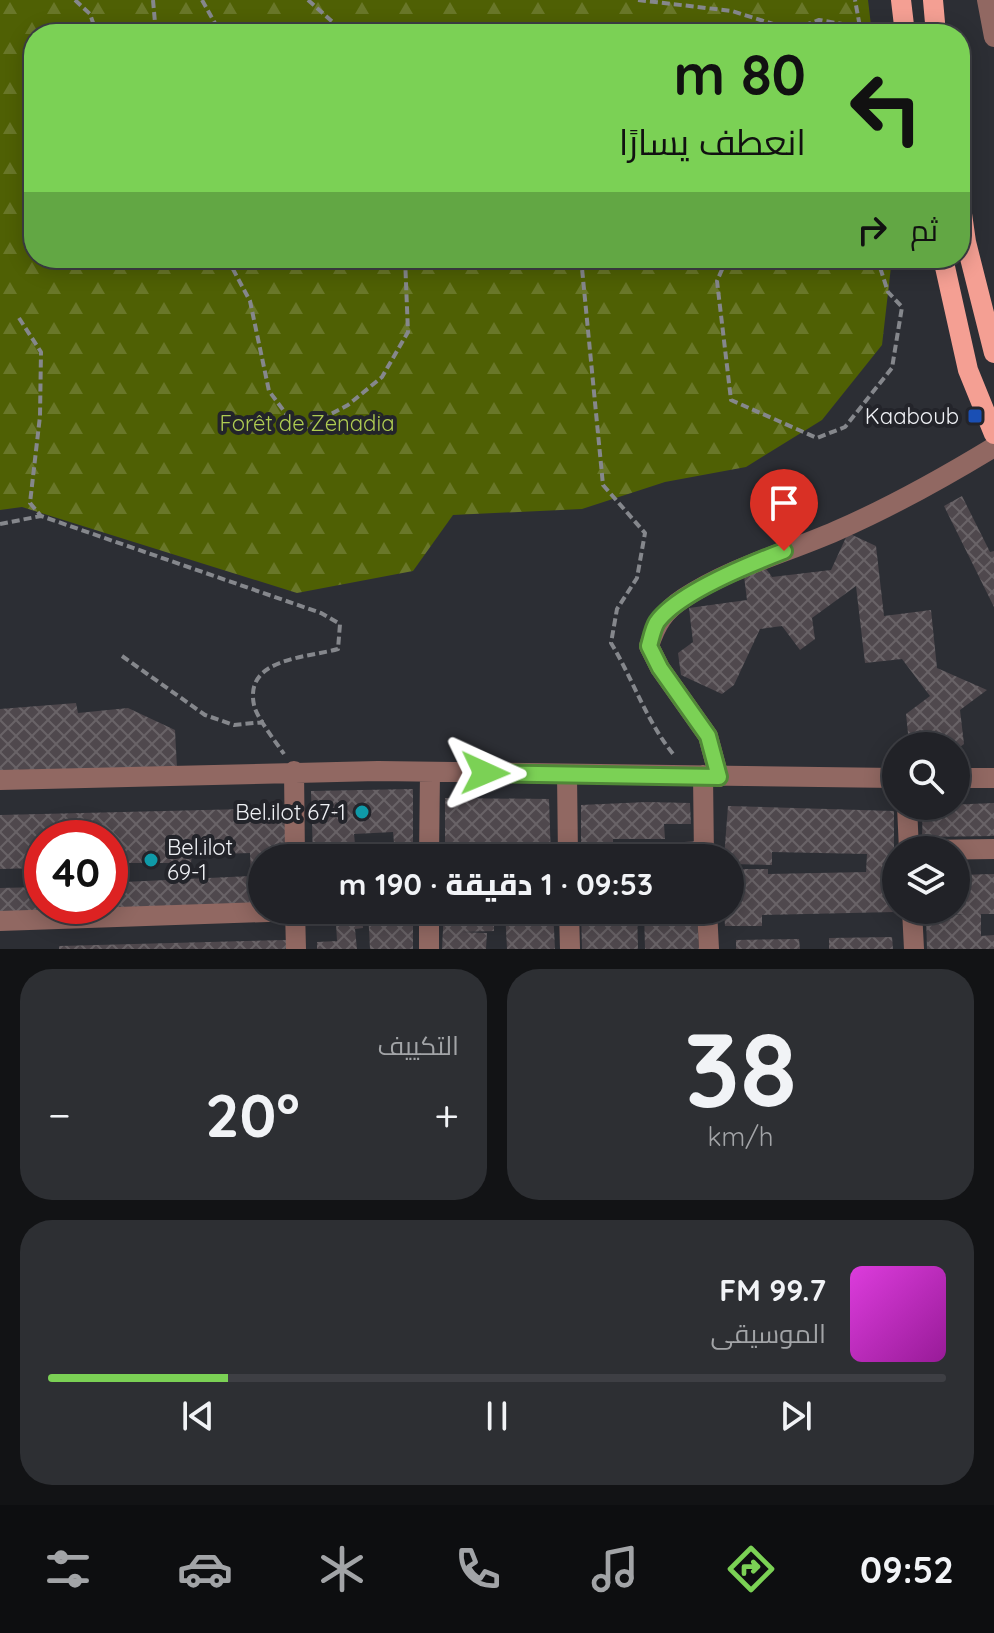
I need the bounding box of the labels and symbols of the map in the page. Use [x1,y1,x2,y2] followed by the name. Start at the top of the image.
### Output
[865,402,959,430] place label: Kaaboub
[966,407,984,425] marker: Kaaboub
[220,409,394,437] park label: Forêt de Zenadia
[750,469,818,551] pin
[443,731,527,815] position arrow
[235,798,346,826] place label: Bel.ilot 67-1
[353,803,371,821] marker: Bel.ilot 67-1
[24,820,128,924] speed limit sign: 40
[167,833,233,886] place label: Bel.ilot 69-1
[142,851,160,869] marker: Bel.ilot 69-1

